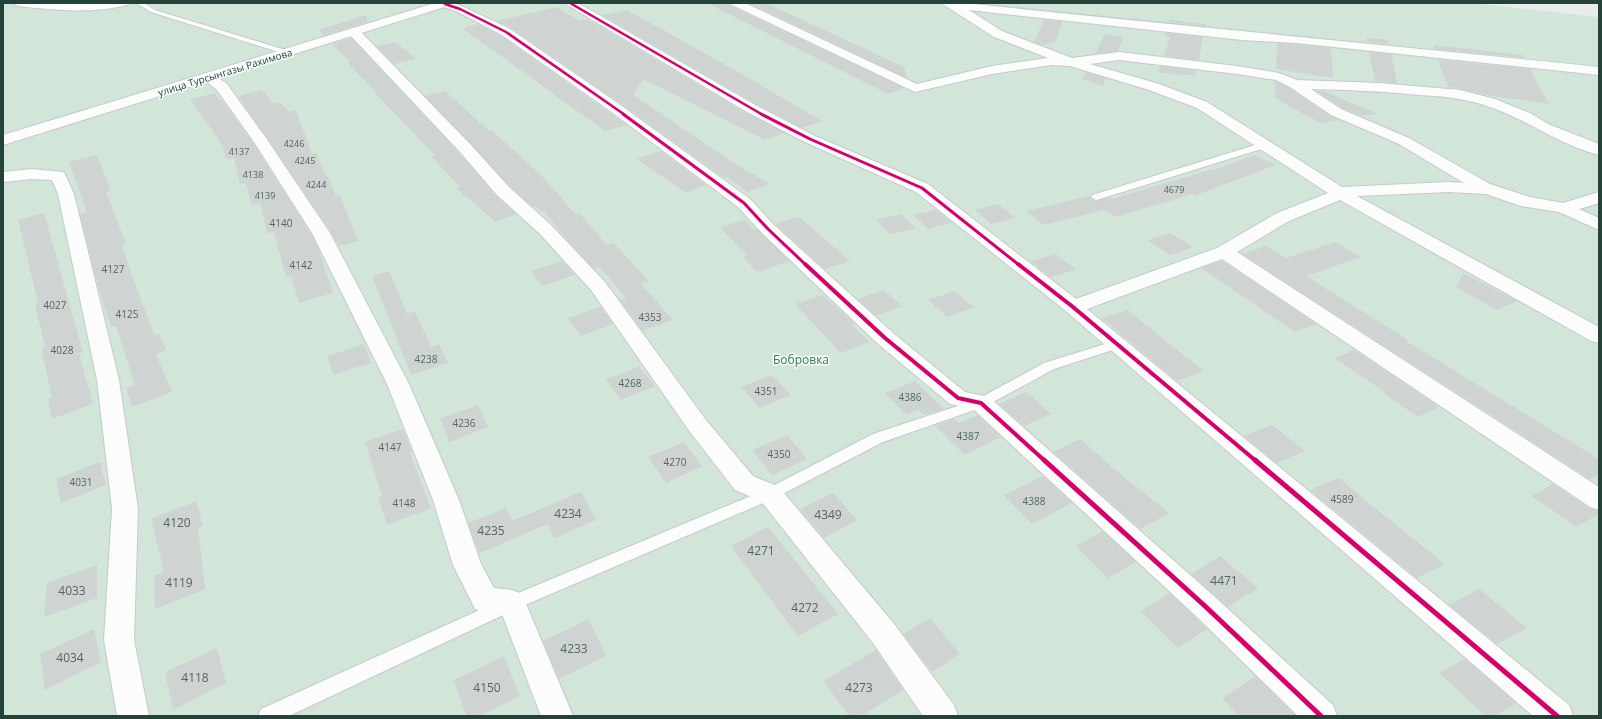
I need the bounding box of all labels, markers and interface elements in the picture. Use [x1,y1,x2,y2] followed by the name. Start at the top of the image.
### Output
[156,45,294,99] street label: улица Турсынгазы Рахимова
[284,137,304,150] house number: 4246
[229,145,249,158] house number: 4137
[295,154,315,167] house number: 4245
[243,168,263,181] house number: 4138
[306,178,326,191] house number: 4244
[1164,183,1184,196] house number: 4679
[255,189,275,202] house number: 4139
[270,216,293,230] house number: 4140
[290,258,313,272] house number: 4142
[102,262,125,276] house number: 4127
[44,298,67,312] house number: 4027
[116,307,139,321] house number: 4125
[639,310,662,324] house number: 4353
[51,343,74,357] house number: 4028
[773,351,829,368] park label: Бобровка
[415,352,438,366] house number: 4238
[619,376,642,390] house number: 4268
[755,384,777,398] house number: 4351
[899,390,922,404] house number: 4386
[453,416,476,430] house number: 4236
[957,429,980,443] house number: 4387
[379,440,402,454] house number: 4147
[768,447,791,461] house number: 4350
[664,455,687,469] house number: 4270
[70,475,92,489] house number: 4031
[1331,492,1354,506] house number: 4589
[1023,494,1046,508] house number: 4388
[393,496,416,510] house number: 4148
[554,505,582,522] house number: 4234
[814,506,842,523] house number: 4349
[163,514,191,531] house number: 4120
[477,522,505,539] house number: 4235
[747,542,775,559] house number: 4271
[1210,572,1238,589] house number: 4471
[165,574,193,591] house number: 4119
[58,582,86,599] house number: 4033
[791,599,819,616] house number: 4272
[560,640,588,657] house number: 4233
[56,649,84,666] house number: 4034
[181,669,209,686] house number: 4118
[473,679,501,696] house number: 4150
[845,679,873,696] house number: 4273

